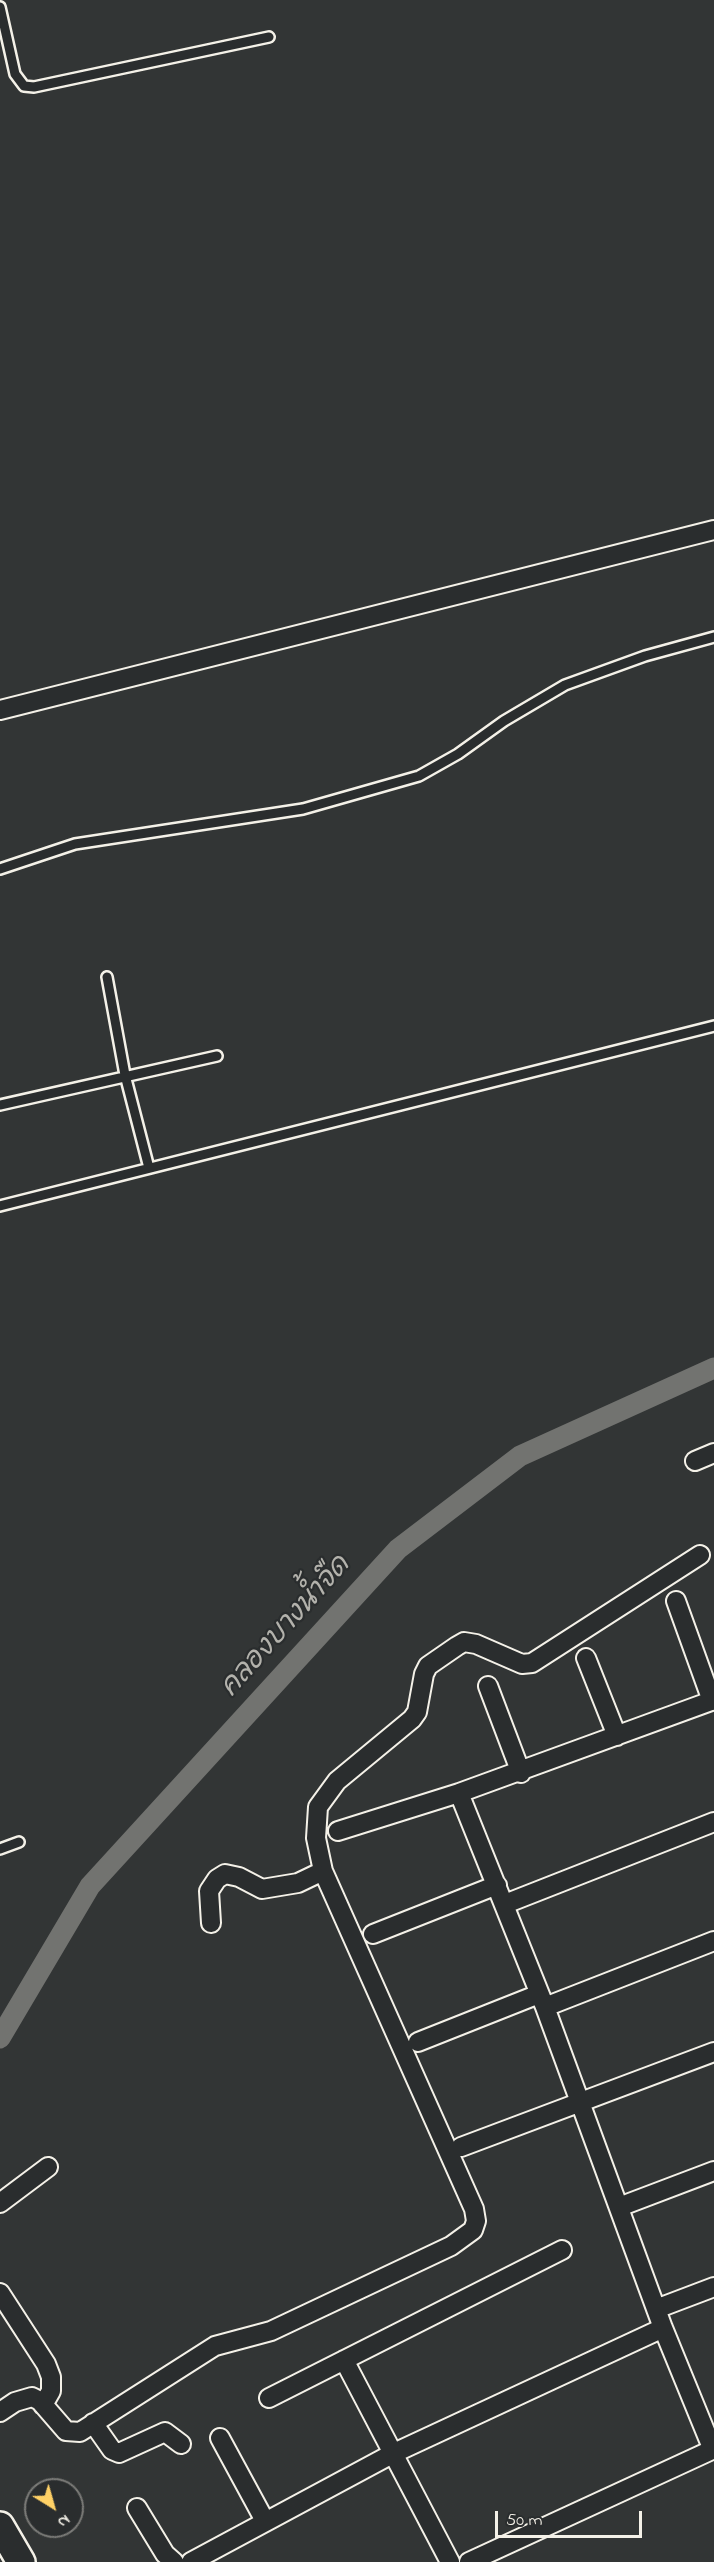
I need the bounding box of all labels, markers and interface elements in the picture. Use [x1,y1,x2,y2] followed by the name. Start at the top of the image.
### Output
[215,1551,359,1705] water label: คลองบางน้ำจืด
[24,2478,84,2538] north arrow
[498,2499,645,2537] scale bar
[52,2508,75,2534] text: N
[506,2508,543,2534] text: 50 m

